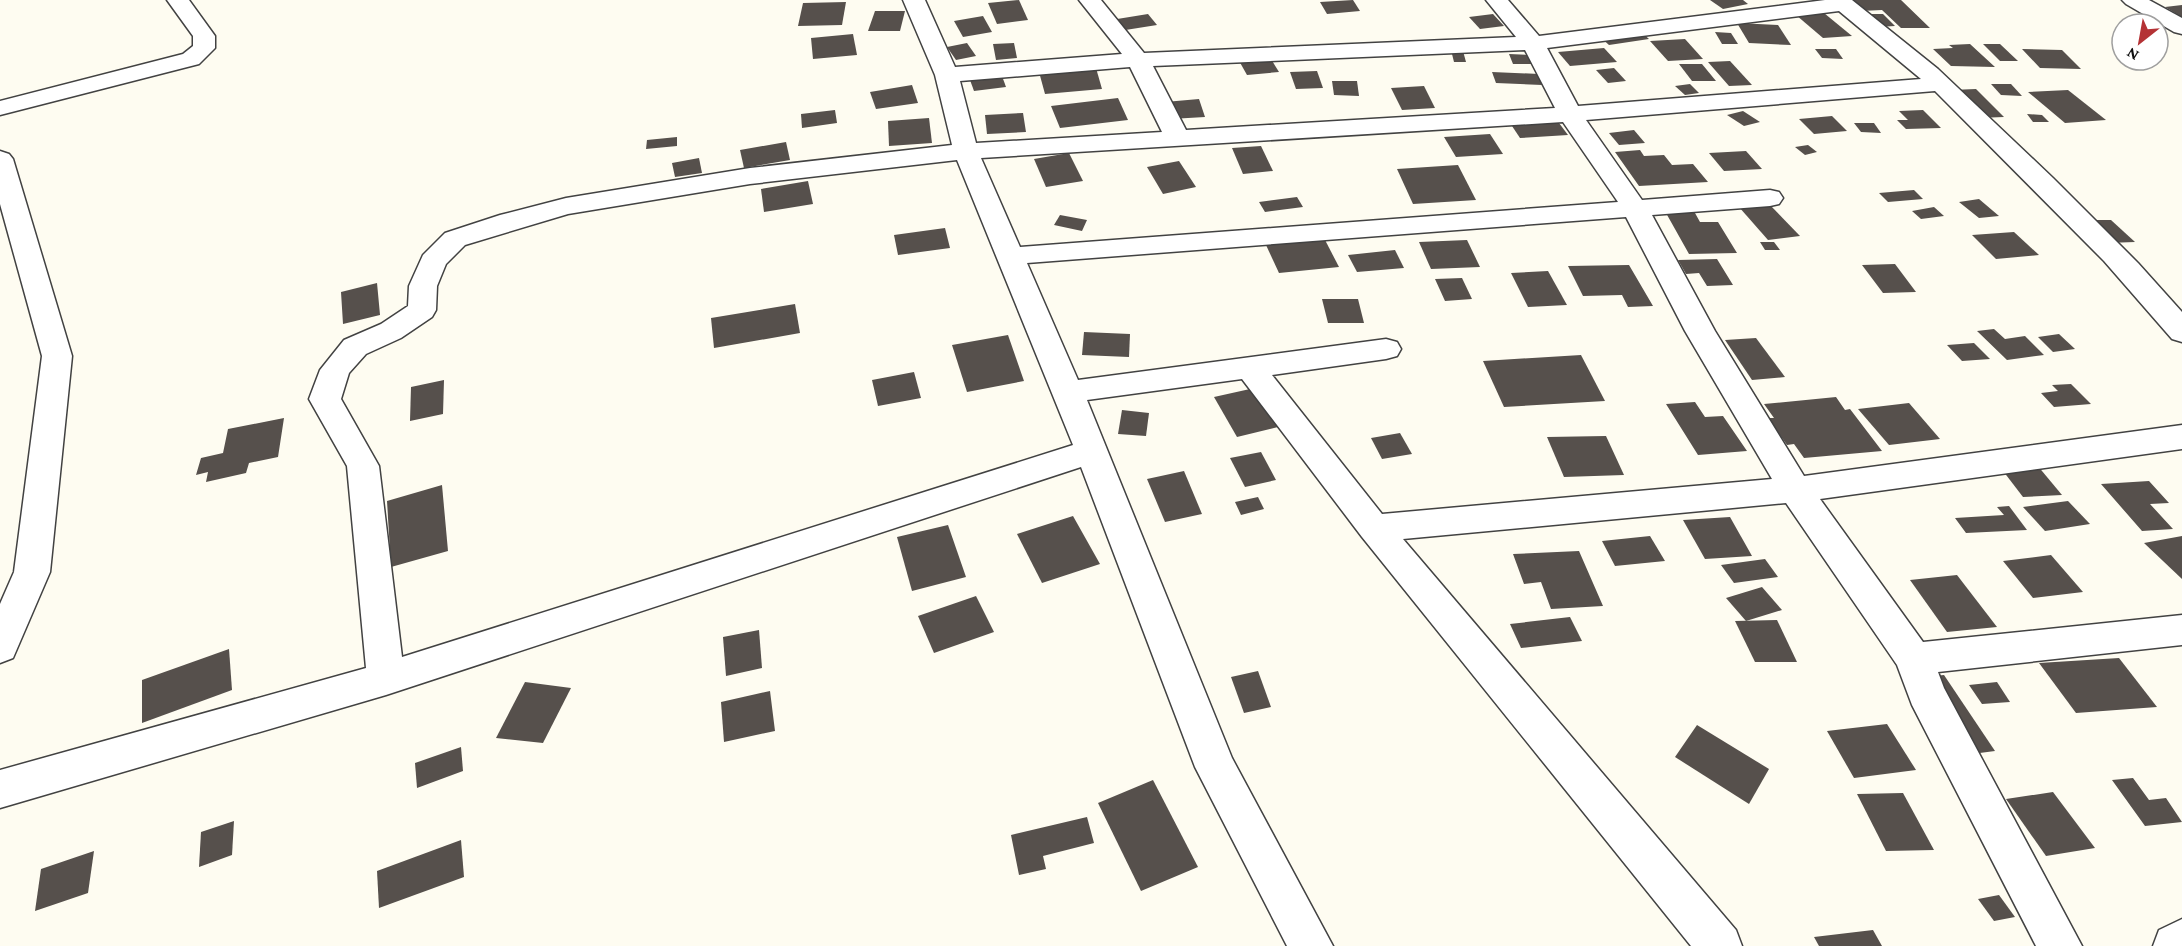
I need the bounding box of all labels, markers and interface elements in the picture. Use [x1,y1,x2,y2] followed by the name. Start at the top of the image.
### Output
[2110,12,2170,72] north arrow
[2123,44,2142,65] text: N

